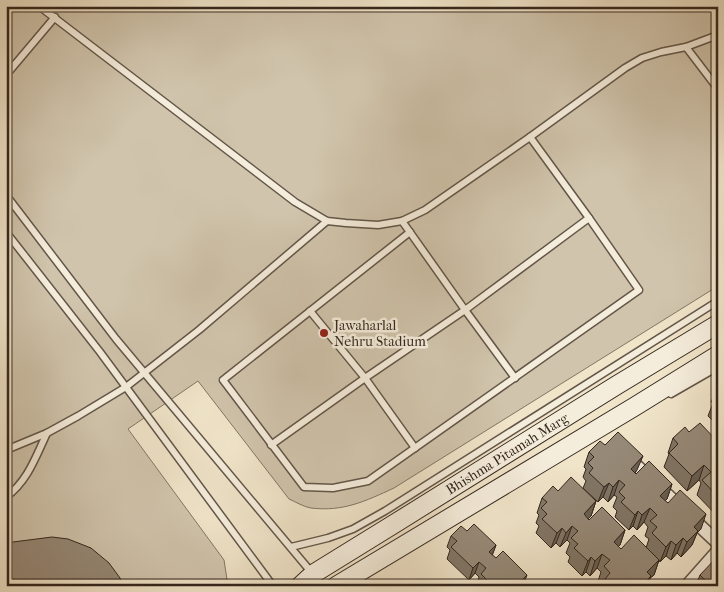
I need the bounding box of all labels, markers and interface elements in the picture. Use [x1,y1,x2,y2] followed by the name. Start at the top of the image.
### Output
[333,317,426,350] place label: Jawaharlal Nehru Stadium
[318,327,330,339] marker: Jawaharlal Nehru Stadium
[443,409,572,498] street label: Bhishma Pitamah Marg

